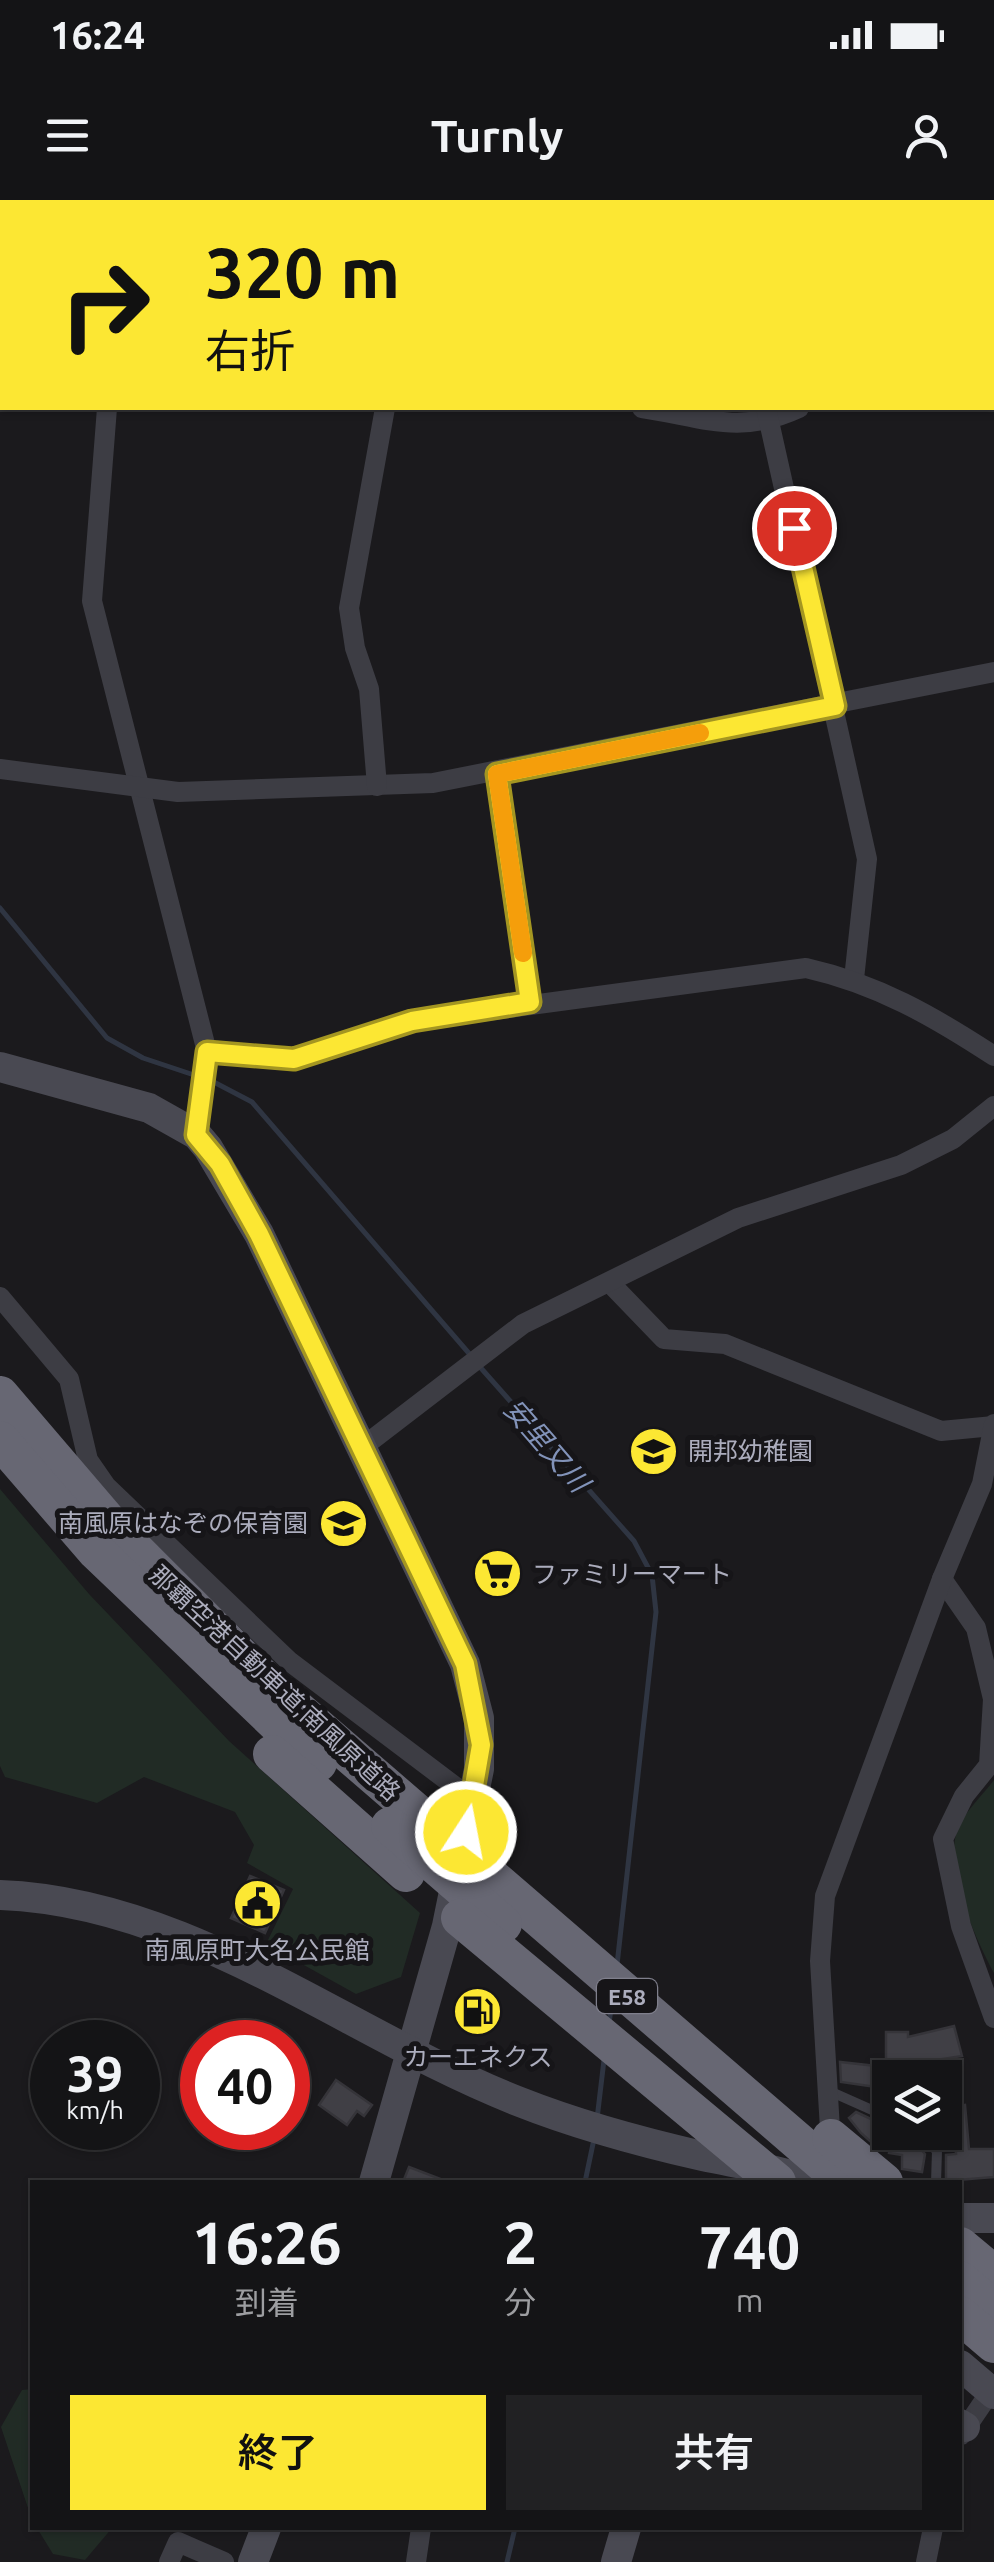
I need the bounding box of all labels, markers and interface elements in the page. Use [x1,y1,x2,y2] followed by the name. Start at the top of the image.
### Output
[50,14,145,56] text: 16:24
[40,108,95,163] icon: menu
[899,108,954,163] icon: person
[431,110,563,161] text: Turnly
[205,233,400,311] text: 320 m
[40,240,170,370] icon: right
[205,325,295,376] text: 右折
[752,486,837,571] pin
[767,501,822,556] icon: arrive
[499,1393,597,1500] water label: 安里又川
[627,1425,679,1477] school or university icon: 開邦幼稚園
[688,1437,813,1465] place label: 開邦幼稚園
[317,1497,369,1549] school or university icon: 南風原はなぞの保育園
[58,1509,308,1537] place label: 南風原はなぞの保育園
[471,1548,523,1600] supermarket icon: ファミリーマート
[144,1560,406,1806] street label: 那覇空港自動車道;南風原道路
[532,1560,732,1588] place label: ファミリーマート
[414,1780,518,1884] position arrow
[231,1878,283,1930] public building icon: 南風原町大名公民館
[144,1936,370,1964] place label: 南風原町大名公民館
[597,1979,657,2013] road number: E58
[452,1985,504,2037] fuel station icon: カーエネクス
[180,2020,310,2150] speed limit sign: 40
[403,2043,553,2071] place label: カーエネクス
[67,2045,123,2101] text: 39
[872,2060,962,2150] map controls
[872,2060,962,2150] button: layers
[66,2096,124,2124] text: km/h
[192,2208,342,2275] text: 16:26
[503,2208,537,2275] text: 2
[699,2213,800,2280] text: 740
[736,2282,763,2318] text: m
[235,2284,299,2320] text: 到着
[504,2284,536,2320] text: 分
[70,2395,486,2510] button: 終了
[506,2395,922,2510] button: 共有

